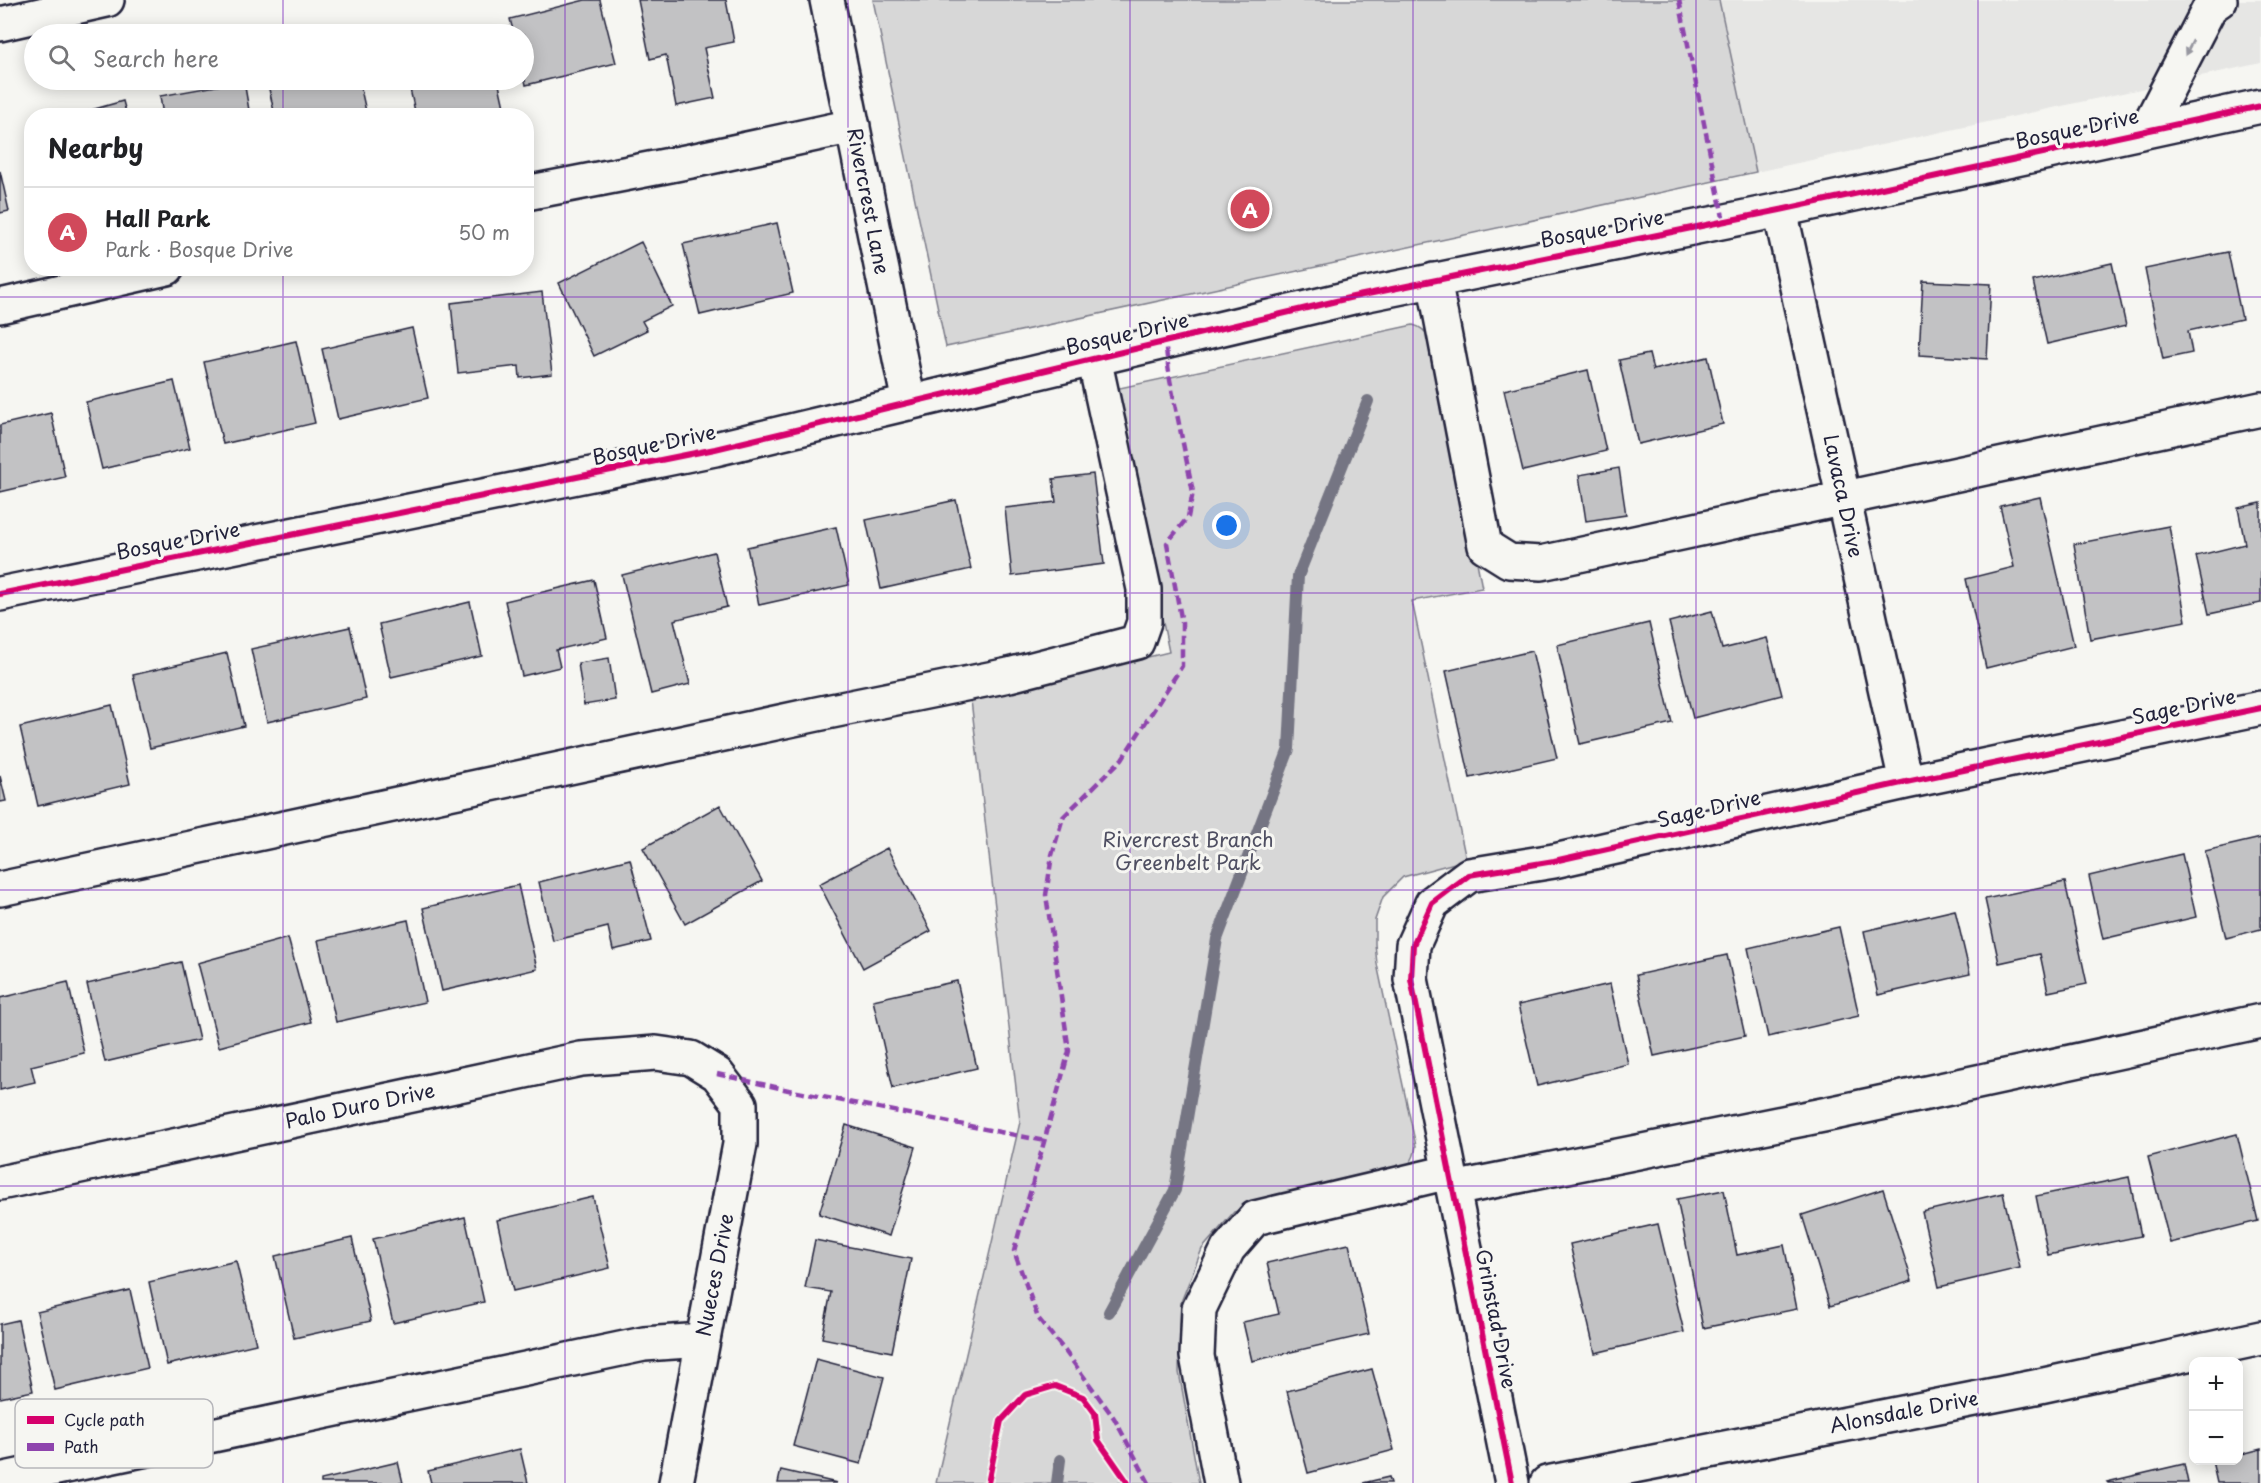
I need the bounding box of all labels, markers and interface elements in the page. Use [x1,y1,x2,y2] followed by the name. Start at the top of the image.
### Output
[24,24,534,90] search box
[2184,40,2194,57] one-way arrow
[45,41,78,74] icon: search
[93,41,219,74] text: Search here
[2012,100,2141,156] street label: Bosque Drive
[840,125,898,277] street label: Rivercrest Lane
[48,128,143,167] text: Nearby
[1230,186,1270,232] pin: A
[105,201,211,234] text: Hall Park
[1537,201,1666,255] street label: Bosque Drive
[60,217,75,247] text: A
[458,217,510,247] text: 50 m
[105,234,293,264] text: Park · Bosque Drive
[1062,304,1191,362] street label: Bosque Drive
[589,416,718,472] street label: Bosque Drive
[1816,432,1872,560] street label: Lavaca Drive
[1212,511,1241,540] your location
[113,513,242,567] street label: Bosque Drive
[2129,680,2238,732] street label: Sage Drive
[1654,782,1763,834] street label: Sage Drive
[1102,824,1274,877] park label: Rivercrest Branch Greenbelt Park
[282,1075,437,1136] street label: Palo Duro Drive
[687,1211,741,1339] street label: Nueces Drive
[1469,1246,1525,1391] street label: Grinstad Drive
[2189,1357,2243,1465] map controls
[2189,1357,2243,1411] button: +
[1827,1382,1981,1440] street label: Alonsdale Drive
[15,1399,213,1468] legend
[64,1407,145,1431] text: Cycle path
[2189,1411,2243,1465] button: −
[64,1434,99,1458] text: Path

